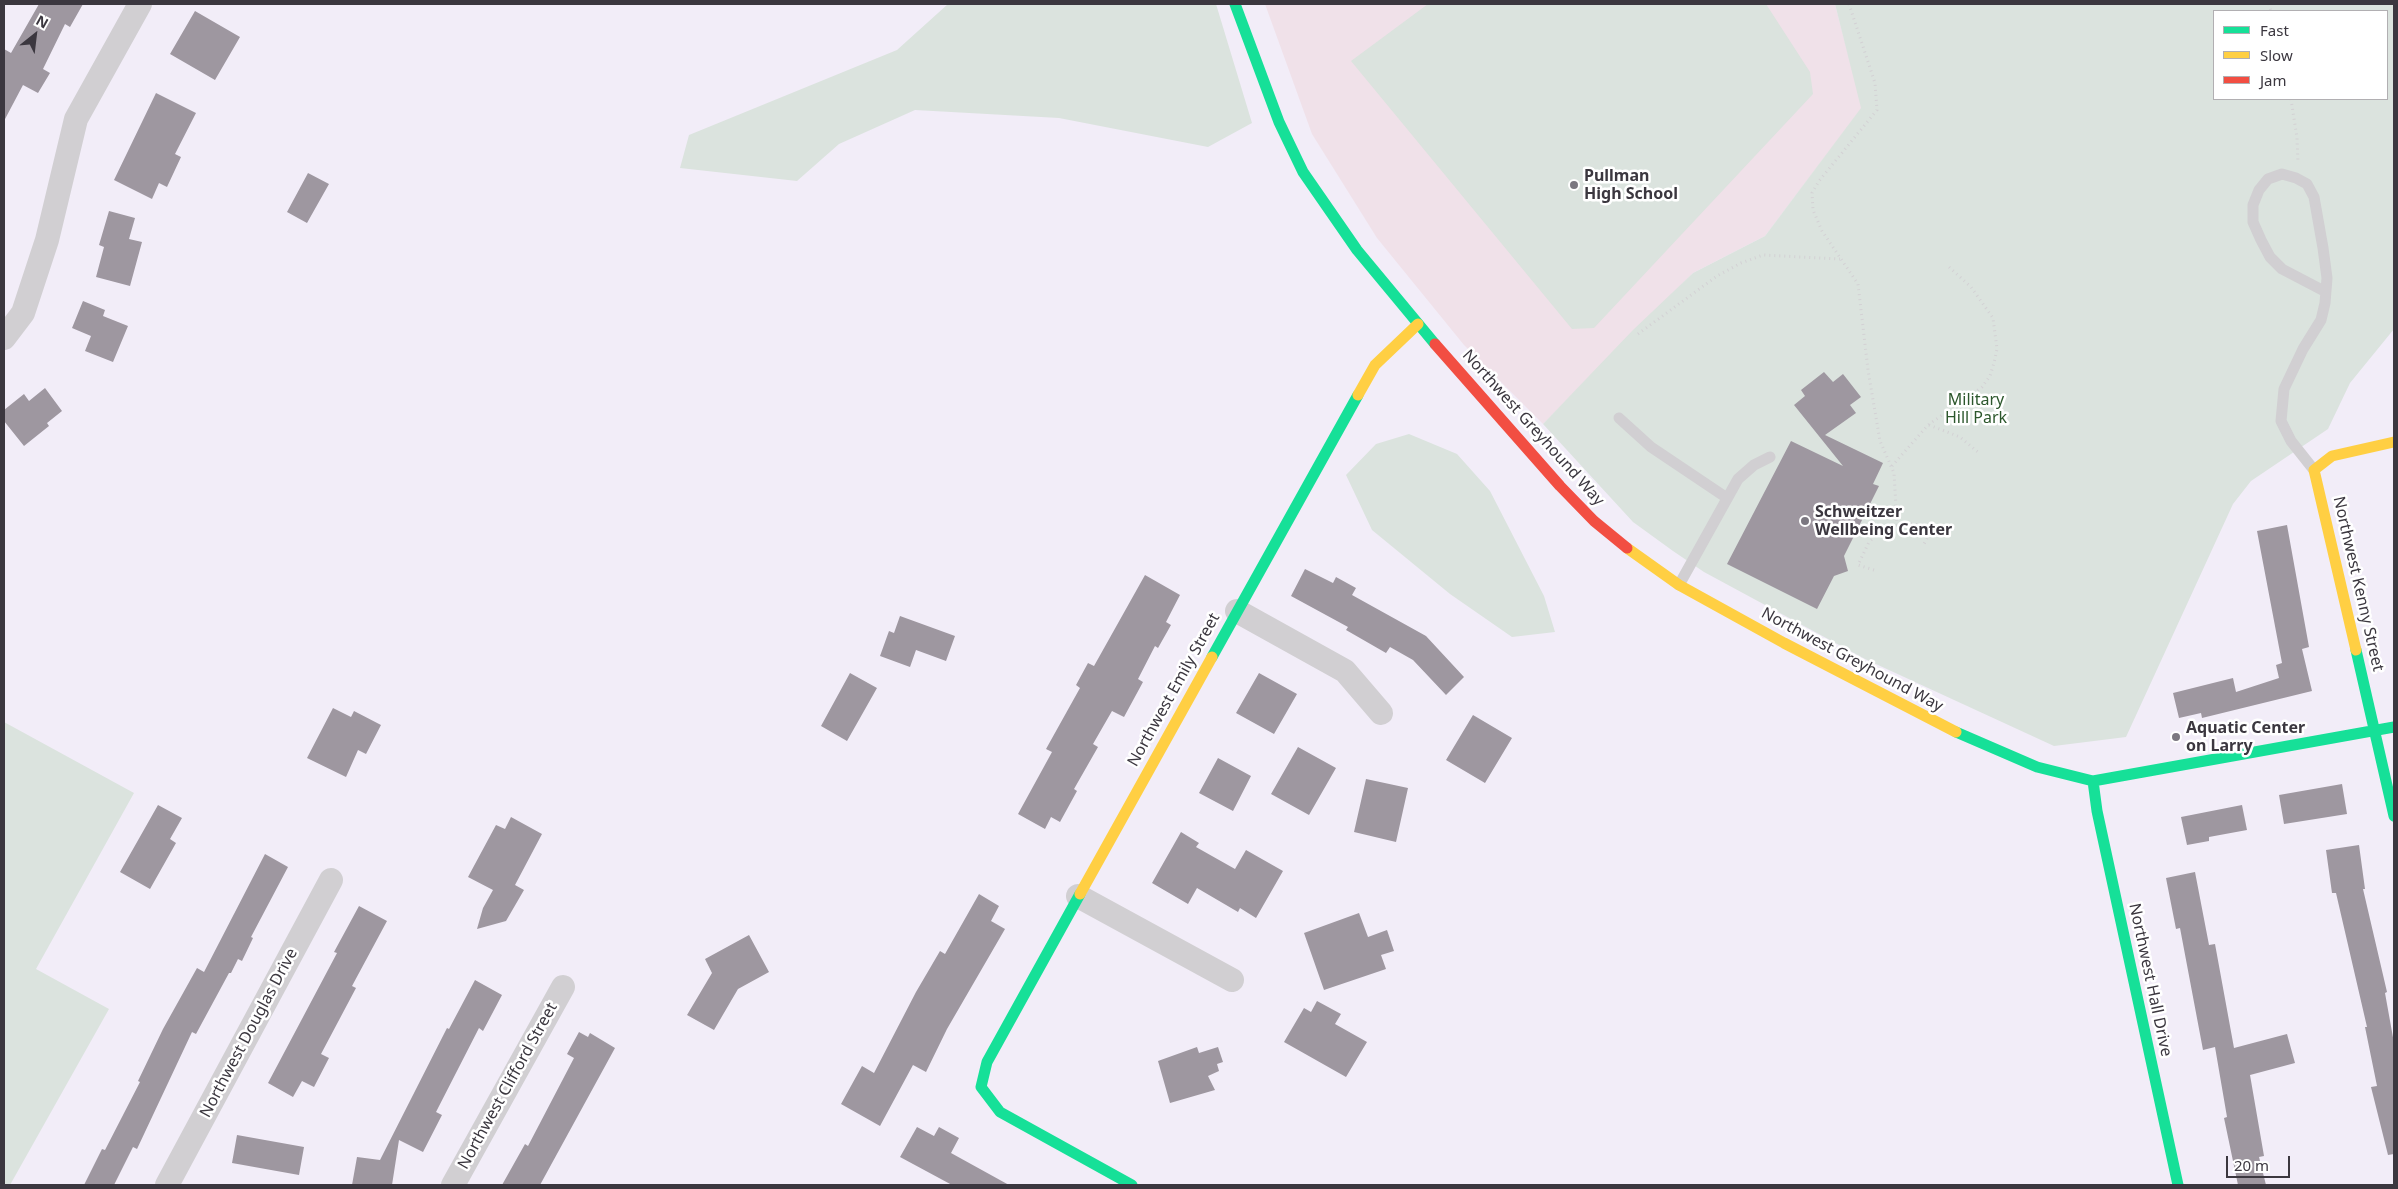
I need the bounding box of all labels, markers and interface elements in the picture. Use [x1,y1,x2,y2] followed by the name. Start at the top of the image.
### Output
[10,10,60,60] north arrow
[33,10,52,33] text: N
[2213,10,2388,100] legend
[2260,20,2289,40] text: Fast
[2260,45,2293,65] text: Slow
[2260,70,2287,90] text: Jam
[1584,166,1678,204] place label: Pullman High School
[1568,179,1580,191] marker: Pullman High School
[1458,346,1608,510] street label: Northwest Greyhound Way
[1945,390,2007,428] park label: Military Hill Park
[2329,495,2387,673] street label: Northwest Kenny Street
[1815,502,1952,540] place label: Schweitzer Wellbeing Center
[1799,515,1811,527] marker: Schweitzer Wellbeing Center
[1758,604,1946,716] street label: Northwest Greyhound Way
[1124,610,1224,770] street label: Northwest Emily Street
[2186,718,2305,756] place label: Aquatic Center on Larry
[2170,731,2182,743] marker: Aquatic Center on Larry
[2124,902,2176,1058] street label: Northwest Hall Drive
[196,945,302,1121] street label: Northwest Douglas Drive
[454,999,562,1173] street label: Northwest Clifford Street
[2228,1146,2292,1178] scale bar
[2234,1155,2269,1175] text: 20 m

